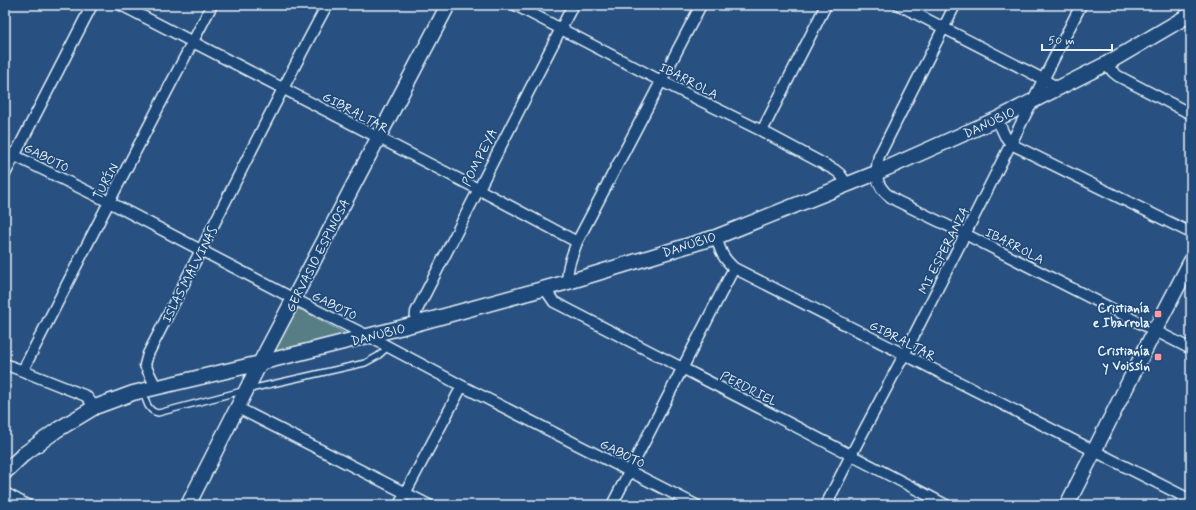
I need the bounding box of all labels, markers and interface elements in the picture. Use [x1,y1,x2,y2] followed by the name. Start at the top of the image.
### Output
[1042,26,1112,52] scale bar
[1048,33,1075,49] text: 50 m
[656,59,721,103] street label: IBARROLA
[319,89,391,138] street label: GIBRALTAR
[961,104,1018,143] street label: DANUBIO
[459,126,502,189] street label: POMPEYA
[21,140,72,177] street label: GABOTO
[89,160,123,203] street label: TURÍN
[282,196,354,315] street label: GERVASIO ESPINOSA
[915,204,974,297] street label: MI ESPERANZA
[159,223,222,326] street label: ISLAS MALVINAS
[982,224,1047,268] street label: IBARROLA
[660,229,719,262] street label: DANUBIO
[309,288,360,325] street label: GABOTO
[1093,300,1150,332] place label: Cristianía e Ibarrola
[1153,309,1163,319] marker: Cristianía e Ibarrola
[866,317,939,365] street label: GIBRALTAR
[349,320,407,350] street label: DANUBIO
[1097,343,1150,375] place label: Cristianía y Voissín
[1153,352,1163,362] marker: Cristianía y Voissín
[717,368,780,411] street label: PERDRIEL
[597,436,648,473] street label: GABOTO

